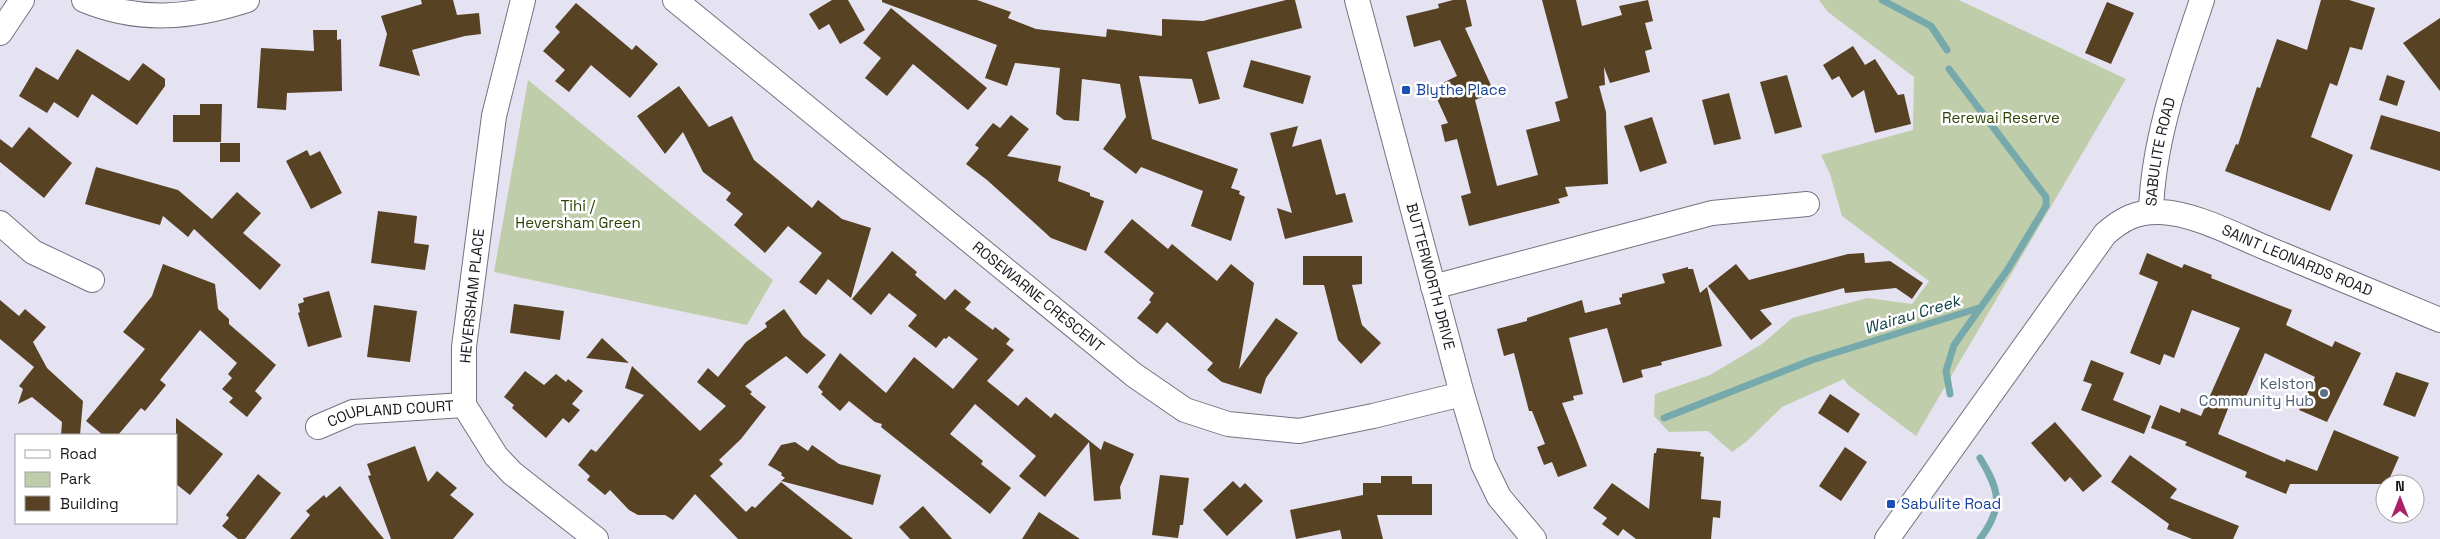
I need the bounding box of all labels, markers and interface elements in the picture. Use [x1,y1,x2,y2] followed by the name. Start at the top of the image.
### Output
[1416,80,1507,99] place label: Blythe Place
[1400,84,1412,96] marker: Blythe Place
[2141,95,2179,207] street label: SABULITE ROAD
[1942,108,2060,127] park label: Rerewai Reserve
[515,196,641,232] park label: Tihi / Heversham Green
[1402,201,1460,352] street label: BUTTERWORTH DRIVE
[2219,220,2376,300] street label: SAINT LEONARDS ROAD
[455,228,488,364] street label: HEVERSHAM PLACE
[969,237,1108,356] street label: ROSEWARNE CRESCENT
[1862,289,1965,339] water label: Wairau Creek
[2199,374,2314,410] place label: Kelston Community Hub
[2318,387,2330,399] marker: Kelston Community Hub
[324,396,454,431] street label: COUPLAND COURT
[15,434,178,524] legend
[60,444,97,463] text: Road
[60,469,91,488] text: Park
[2375,474,2425,524] north arrow
[2395,477,2405,495] text: N
[60,494,119,513] text: Building
[1901,494,2001,513] place label: Sabulite Road
[1885,498,1897,510] marker: Sabulite Road

